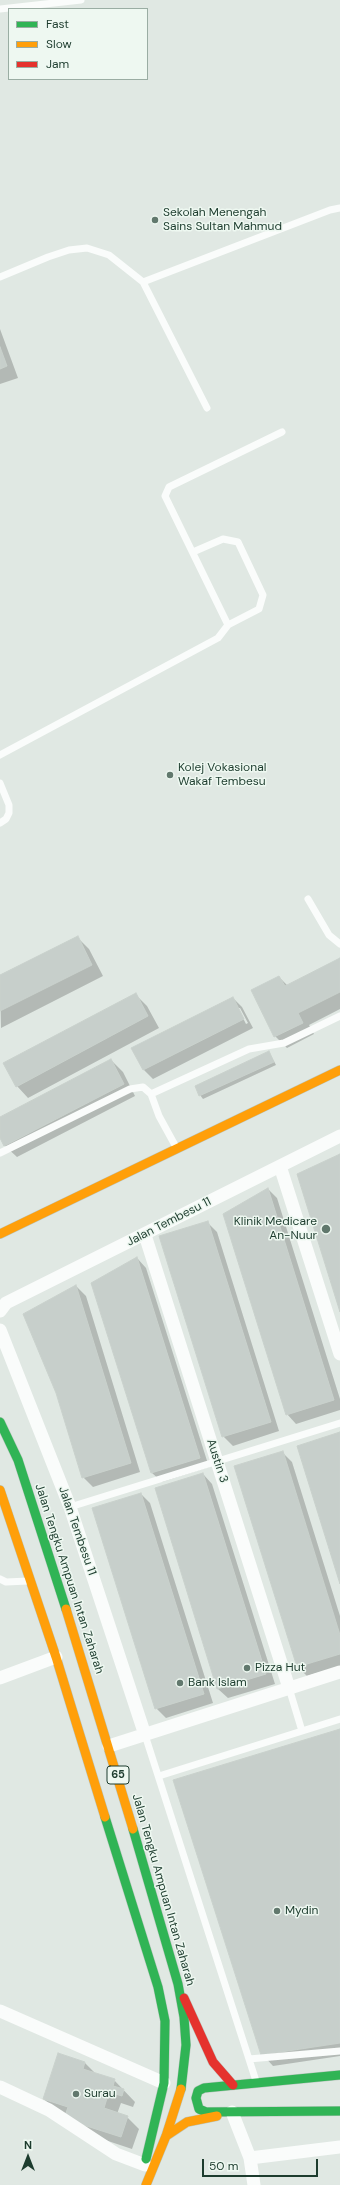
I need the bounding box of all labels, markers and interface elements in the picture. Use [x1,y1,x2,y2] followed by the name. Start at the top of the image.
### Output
[8,8,148,80] legend
[46,16,69,32] text: Fast
[46,36,72,52] text: Slow
[46,56,69,72] text: Jam
[163,206,282,234] place label: Sekolah Menengah Sains Sultan Mahmud
[150,215,160,225] marker: Sekolah Menengah Sains Sultan Mahmud
[178,761,266,789] place label: Kolej Vokasional Wakaf Tembesu
[165,770,175,780] marker: Kolej Vokasional Wakaf Tembesu
[124,1194,214,1250] street label: Jalan Tembesu 11
[234,1215,317,1243] place label: Klinik Medicare An-Nuur
[320,1223,332,1235] marker: Klinik Medicare An-Nuur
[203,1437,231,1485] street label: Austin 3
[31,1482,107,1676] street label: Jalan Tengku Ampuan Intan Zaharah
[55,1485,99,1577] street label: Jalan Tembesu 11
[255,1661,305,1675] place label: Pizza Hut
[242,1663,252,1673] marker: Pizza Hut
[188,1676,247,1690] place label: Bank Islam
[175,1678,185,1688] marker: Bank Islam
[107,1766,129,1784] road number: 65
[129,1792,197,1988] street label: Jalan Tengku Ampuan Intan Zaharah
[285,1904,318,1918] place label: Mydin
[272,1906,282,1916] marker: Mydin
[84,2087,116,2101] place label: Surau
[71,2089,81,2099] marker: Surau
[8,2137,48,2177] north arrow
[24,2138,32,2152] text: N
[204,2151,320,2177] scale bar
[209,2158,238,2174] text: 50 m

